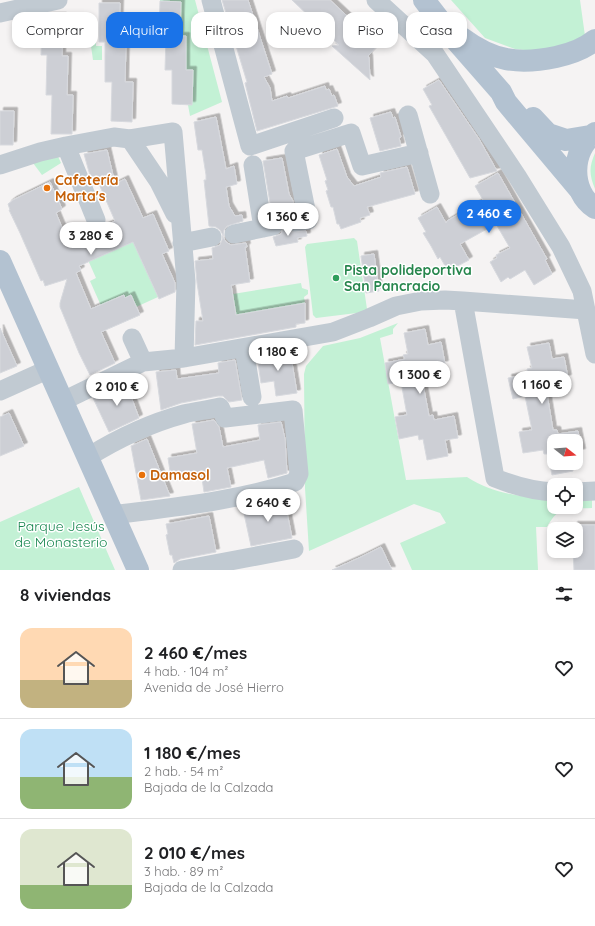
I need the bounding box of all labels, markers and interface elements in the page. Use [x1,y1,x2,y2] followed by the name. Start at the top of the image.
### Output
[12,12,98,48] chip: Comprar
[106,12,183,48] chip: Alquilar
[191,12,258,48] chip: Filtros
[266,12,335,48] chip: Nuevo
[343,12,398,48] chip: Piso
[406,12,467,48] chip: Casa
[55,171,119,205] place label: Cafetería Marta's
[42,183,52,193] marker: Cafetería Marta's
[452,200,526,234] pin: 2 460 €
[251,203,325,237] pin: 1 360 €
[466,205,512,221] text: 2 460 €
[267,208,309,224] text: 1 360 €
[54,222,128,256] pin: 3 280 €
[69,227,113,243] text: 3 280 €
[344,261,472,295] place label: Pista polideportiva San Pancracio
[331,273,341,283] marker: Pista polideportiva San Pancracio
[241,338,315,372] pin: 1 180 €
[258,343,298,359] text: 1 180 €
[383,361,457,395] pin: 1 300 €
[398,366,442,382] text: 1 300 €
[505,371,579,405] pin: 1 160 €
[80,373,154,407] pin: 2 010 €
[522,376,562,392] text: 1 160 €
[95,378,139,394] text: 2 010 €
[547,434,583,470] north arrow
[547,434,583,558] map controls
[150,466,210,484] place label: Damasol
[137,470,147,480] marker: Damasol
[547,478,583,514] button: locate
[231,489,305,523] pin: 2 640 €
[245,494,291,510] text: 2 640 €
[15,517,107,551] park label: Parque Jesús de Monasterio
[547,522,583,558] button: layers
[553,583,575,605] icon: filters
[20,584,111,605] text: 8 viviendas
[144,642,247,663] text: 2 460 €/mes
[52,644,100,692] icon: home
[553,657,575,679] icon: heart
[144,663,228,679] text: 4 hab. · 104 m²
[144,679,284,695] text: Avenida de José Hierro
[144,742,241,763] text: 1 180 €/mes
[52,745,100,793] icon: home
[553,758,575,780] icon: heart
[144,763,223,779] text: 2 hab. · 54 m²
[144,779,273,795] text: Bajada de la Calzada
[144,842,245,863] text: 2 010 €/mes
[52,845,100,893] icon: home
[553,858,575,880] icon: heart
[144,863,223,879] text: 3 hab. · 89 m²
[144,879,273,895] text: Bajada de la Calzada

